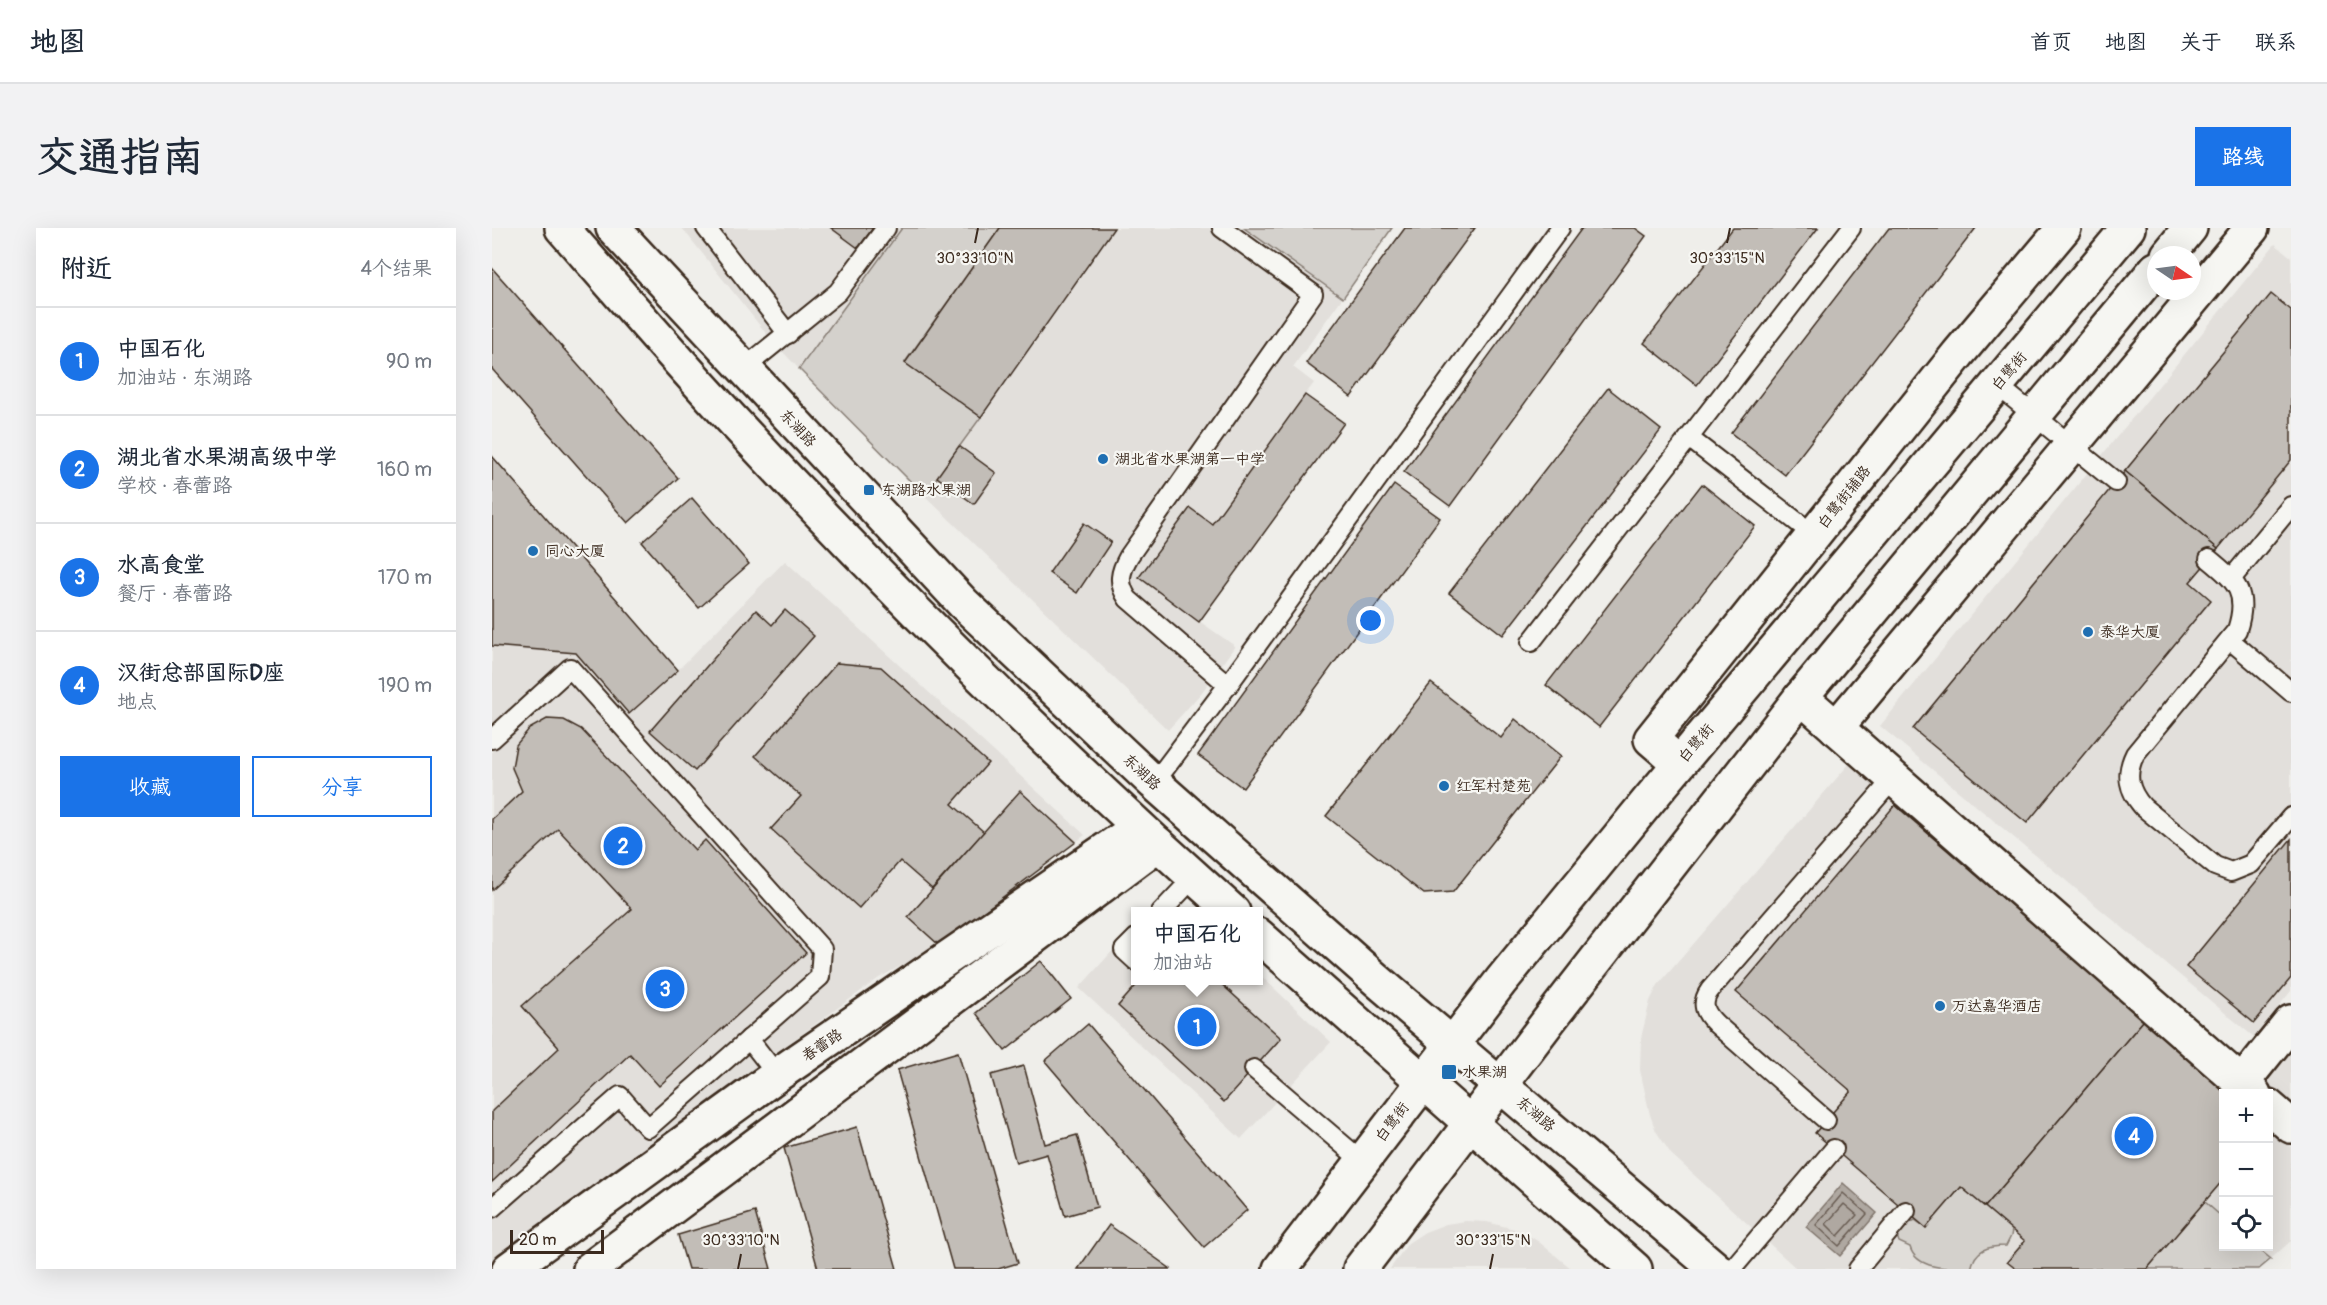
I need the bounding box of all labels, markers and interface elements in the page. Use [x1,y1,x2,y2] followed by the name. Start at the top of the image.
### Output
[30,25,86,60] text: 地图
[2030,29,2072,56] text: 首页
[2105,29,2147,56] text: 地图
[2180,29,2222,56] text: 关于
[2255,29,2297,56] text: 联系
[2195,127,2291,186] button: 路线
[36,132,204,184] text: 交通指南
[2147,246,2201,300] north arrow
[936,249,1014,268] text: 30°33'10"N
[1689,249,1765,268] text: 30°33'15"N
[60,253,112,285] text: 附近
[360,256,432,281] text: 4个结果
[117,335,205,363] text: 中国石化
[1988,348,2031,395] street label: 白鹭街
[76,349,83,374] text: 1
[386,349,432,374] text: 90 m
[117,365,252,390] text: 加油站 · 东湖路
[775,405,820,451] street label: 东湖路
[117,443,337,471] text: 湖北省水果湖高级中学
[1115,450,1265,469] place label: 湖北省水果湖第一中学
[1096,452,1110,466] marker: 湖北省水果湖第一中学
[74,457,85,482] text: 2
[377,457,432,482] text: 160 m
[1814,462,1875,533] street label: 白鹭街辅路
[117,473,232,498] text: 学校 · 春蕾路
[881,481,971,500] place label: 东湖路水果湖
[862,483,876,497] marker: 东湖路水果湖
[545,542,605,561] place label: 同心大厦
[526,544,540,558] marker: 同心大厦
[117,551,205,579] text: 水高食堂
[74,565,85,590] text: 3
[378,565,432,590] text: 170 m
[117,581,232,606] text: 餐厅 · 春蕾路
[1356,606,1385,635] your location
[2100,623,2160,642] place label: 泰华大厦
[2081,625,2095,639] marker: 泰华大厦
[117,659,285,687] text: 汉街总部国际D座
[74,673,85,698] text: 4
[378,673,432,698] text: 190 m
[117,689,157,714] text: 地点
[1675,720,1718,767] street label: 白鹭街
[1119,750,1165,795] street label: 东湖路
[60,756,240,817] button: 收藏
[252,756,432,817] button: 分享
[1456,777,1531,796] place label: 红军村楚苑
[1437,779,1451,793] marker: 红军村楚苑
[604,824,642,868] pin: 2
[1131,907,1263,985] popup
[1153,920,1241,948] text: 中国石化
[1153,950,1213,975] text: 加油站
[646,966,684,1011] pin: 3
[1952,997,2042,1016] place label: 万达嘉华酒店
[1933,999,1947,1013] marker: 万达嘉华酒店
[1178,1004,1216,1050] pin: 1
[798,1025,846,1066] street label: 春蕾路
[1440,1063,1458,1081] marker: 水果湖
[1462,1063,1507,1082] place label: 水果湖
[2219,1089,2273,1251] map controls
[2219,1089,2273,1143] button: +
[1512,1093,1559,1136] street label: 东湖路
[1371,1099,1414,1146] street label: 白鹭街
[2114,1114,2154,1158] pin: 4
[2219,1143,2273,1197] button: −
[2219,1197,2273,1251] button: locate
[510,1227,604,1254] scale bar
[519,1230,557,1250] text: 20 m
[702,1231,780,1250] text: 30°33'10"N
[1455,1231,1531,1250] text: 30°33'15"N

